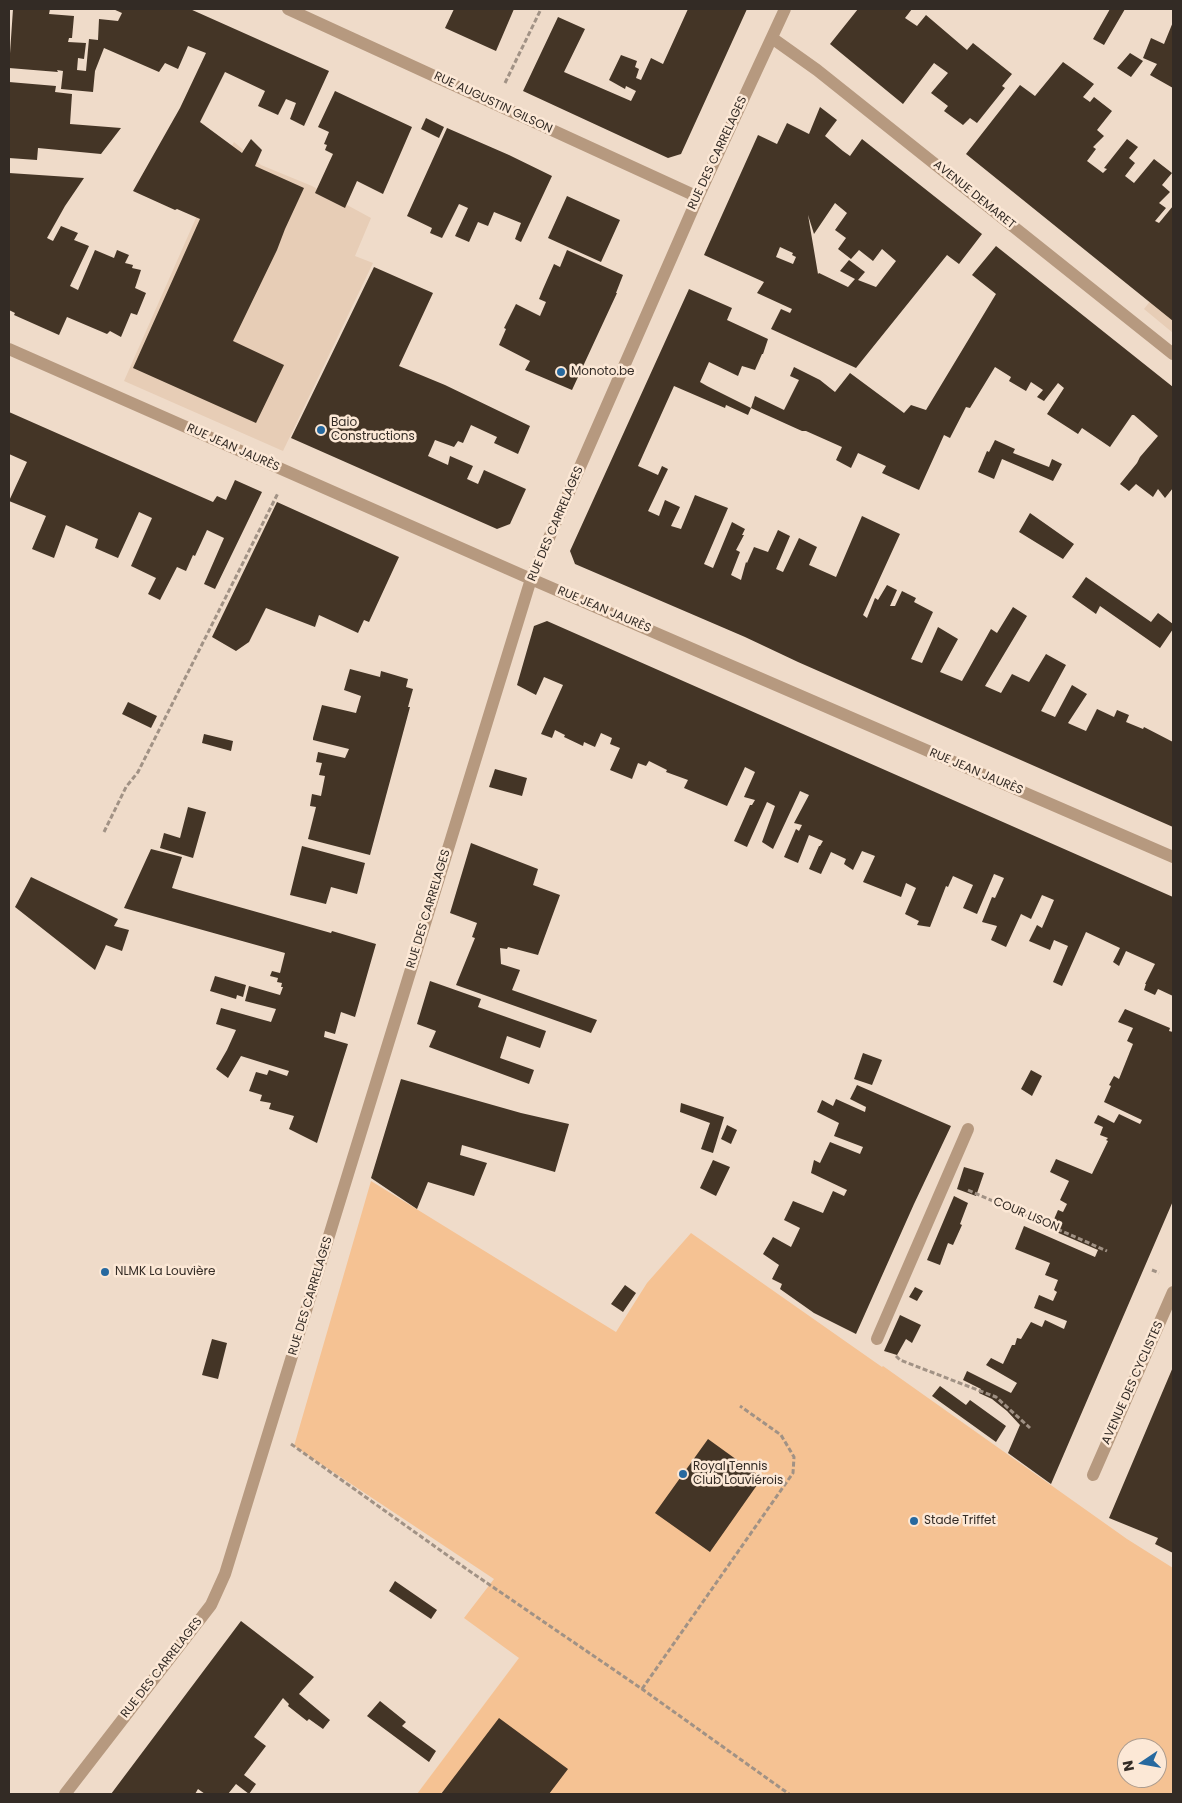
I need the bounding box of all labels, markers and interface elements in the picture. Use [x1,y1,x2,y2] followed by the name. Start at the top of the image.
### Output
[432,69,554,137] street label: RUE AUGUSTIN GILSON
[685,94,751,212] street label: RUE DES CARRELAGES
[930,158,1018,232] street label: AVENUE DEMARET
[571,365,634,379] place label: Monoto.be
[555,366,567,378] marker: Monoto.be
[331,416,415,444] place label: Baio Constructions
[184,421,282,475] street label: RUE JEAN JAURÈS
[315,424,327,436] marker: Baio Constructions
[525,464,587,584] street label: RUE DES CARRELAGES
[555,584,653,636] street label: RUE JEAN JAURÈS
[927,746,1025,798] street label: RUE JEAN JAURÈS
[404,848,454,970] street label: RUE DES CARRELAGES
[991,1195,1061,1235] street label: COUR LISON
[286,1235,336,1357] street label: RUE DES CARRELAGES
[115,1265,215,1279] place label: NLMK La Louvière
[99,1266,111,1278] marker: NLMK La Louvière
[1099,1319,1167,1447] street label: AVENUE DES CYCLISTES
[693,1460,783,1488] place label: Royal Tennis Club Louviérois
[677,1468,689,1480] marker: Royal Tennis Club Louviérois
[924,1514,996,1528] place label: Stade Triffet
[908,1515,920,1527] marker: Stade Triffet
[118,1615,206,1721] street label: RUE DES CARRELAGES
[1117,1738,1167,1788] north arrow
[1117,1759,1139,1773] text: N

